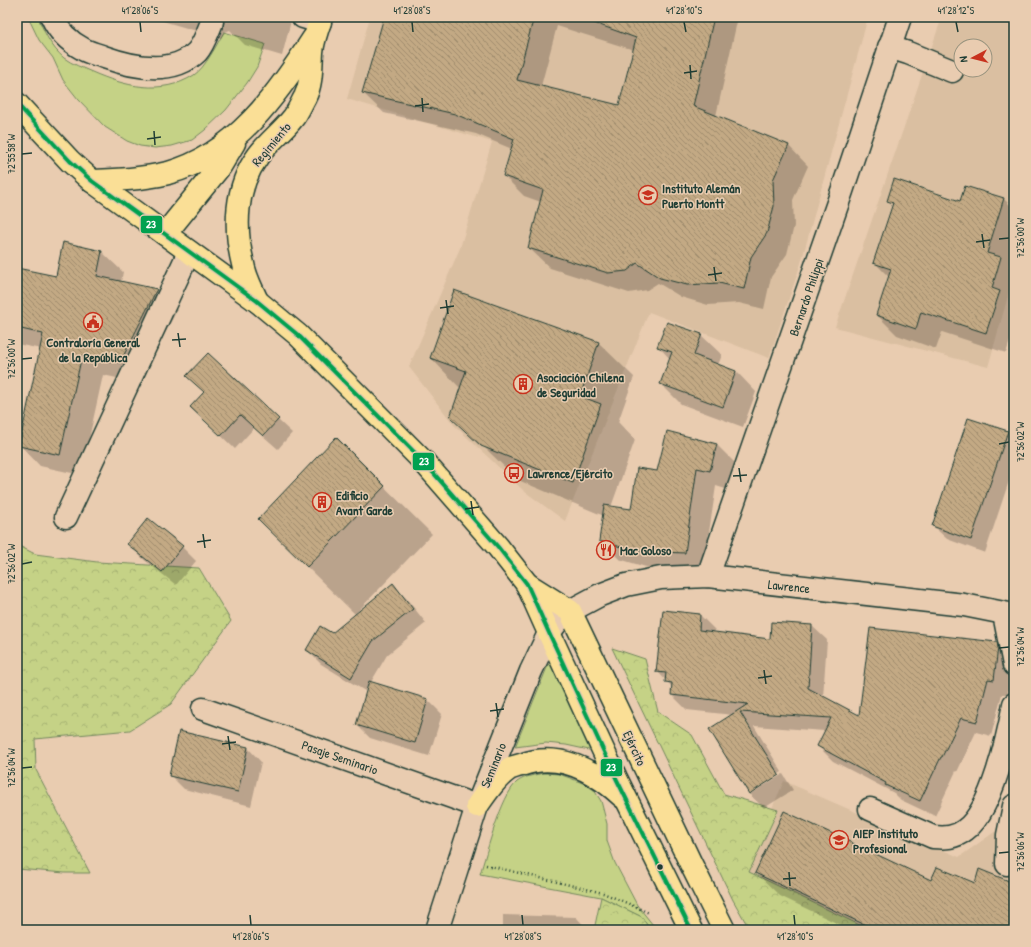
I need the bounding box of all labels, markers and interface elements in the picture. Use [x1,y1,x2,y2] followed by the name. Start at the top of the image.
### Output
[122,4,159,17] text: 41°28'06"S
[394,4,431,17] text: 41°28'08"S
[666,4,702,17] text: 41°28'10"S
[938,4,975,17] text: 41°28'12"S
[953,38,993,78] north arrow
[956,55,970,63] text: N
[247,118,295,170] street label: Regimiento
[5,133,18,174] text: 72°55'58"W
[662,179,741,212] place label: Instituto Alemán Puerto Montt
[637,184,659,206] school or university icon: Instituto Alemán Puerto Montt
[140,215,163,234] line badge: 23
[146,217,156,231] text: 23
[1014,217,1027,258] text: 72°56'00"W
[784,256,828,338] street label: Bernardo Philippi
[82,311,104,333] public building icon: Contraloría General de la República
[46,333,140,367] place label: Contraloría General de la República
[5,338,18,379] text: 72°56'00"W
[537,368,625,402] place label: Asociación Chilena de Seguridad
[512,373,534,395] building icon: Asociación Chilena de Seguridad
[1014,421,1027,462] text: 72°56'02"W
[412,452,435,471] line badge: 23
[419,454,429,468] text: 23
[503,462,525,484] bus stop icon: Lawrence/Ejército
[528,464,613,482] place label: Lawrence/Ejército
[336,486,393,519] place label: Edificio Avant Garde
[311,491,333,513] building icon: Edificio Avant Garde
[595,539,617,561] restaurant icon: Mac Goloso
[620,541,672,559] place label: Mac Goloso
[5,543,18,584] text: 72°56'02"W
[767,575,811,597] street label: Lawrence
[1014,627,1027,667] text: 72°56'04"W
[619,728,651,768] street label: Ejército
[299,736,381,778] street label: Pasaje Seminario
[476,740,510,790] street label: Seminario
[5,748,18,788] text: 72°56'04"W
[600,758,623,777] line badge: 23
[606,760,616,774] text: 23
[853,824,919,857] place label: AIEP Instituto Profesional
[828,829,850,851] school or university icon: AIEP Instituto Profesional
[1014,831,1027,872] text: 72°56'06"W
[655,862,665,872] unlabelled marker
[233,930,270,943] text: 41°28'06"S
[505,930,542,943] text: 41°28'08"S
[777,930,813,943] text: 41°28'10"S

